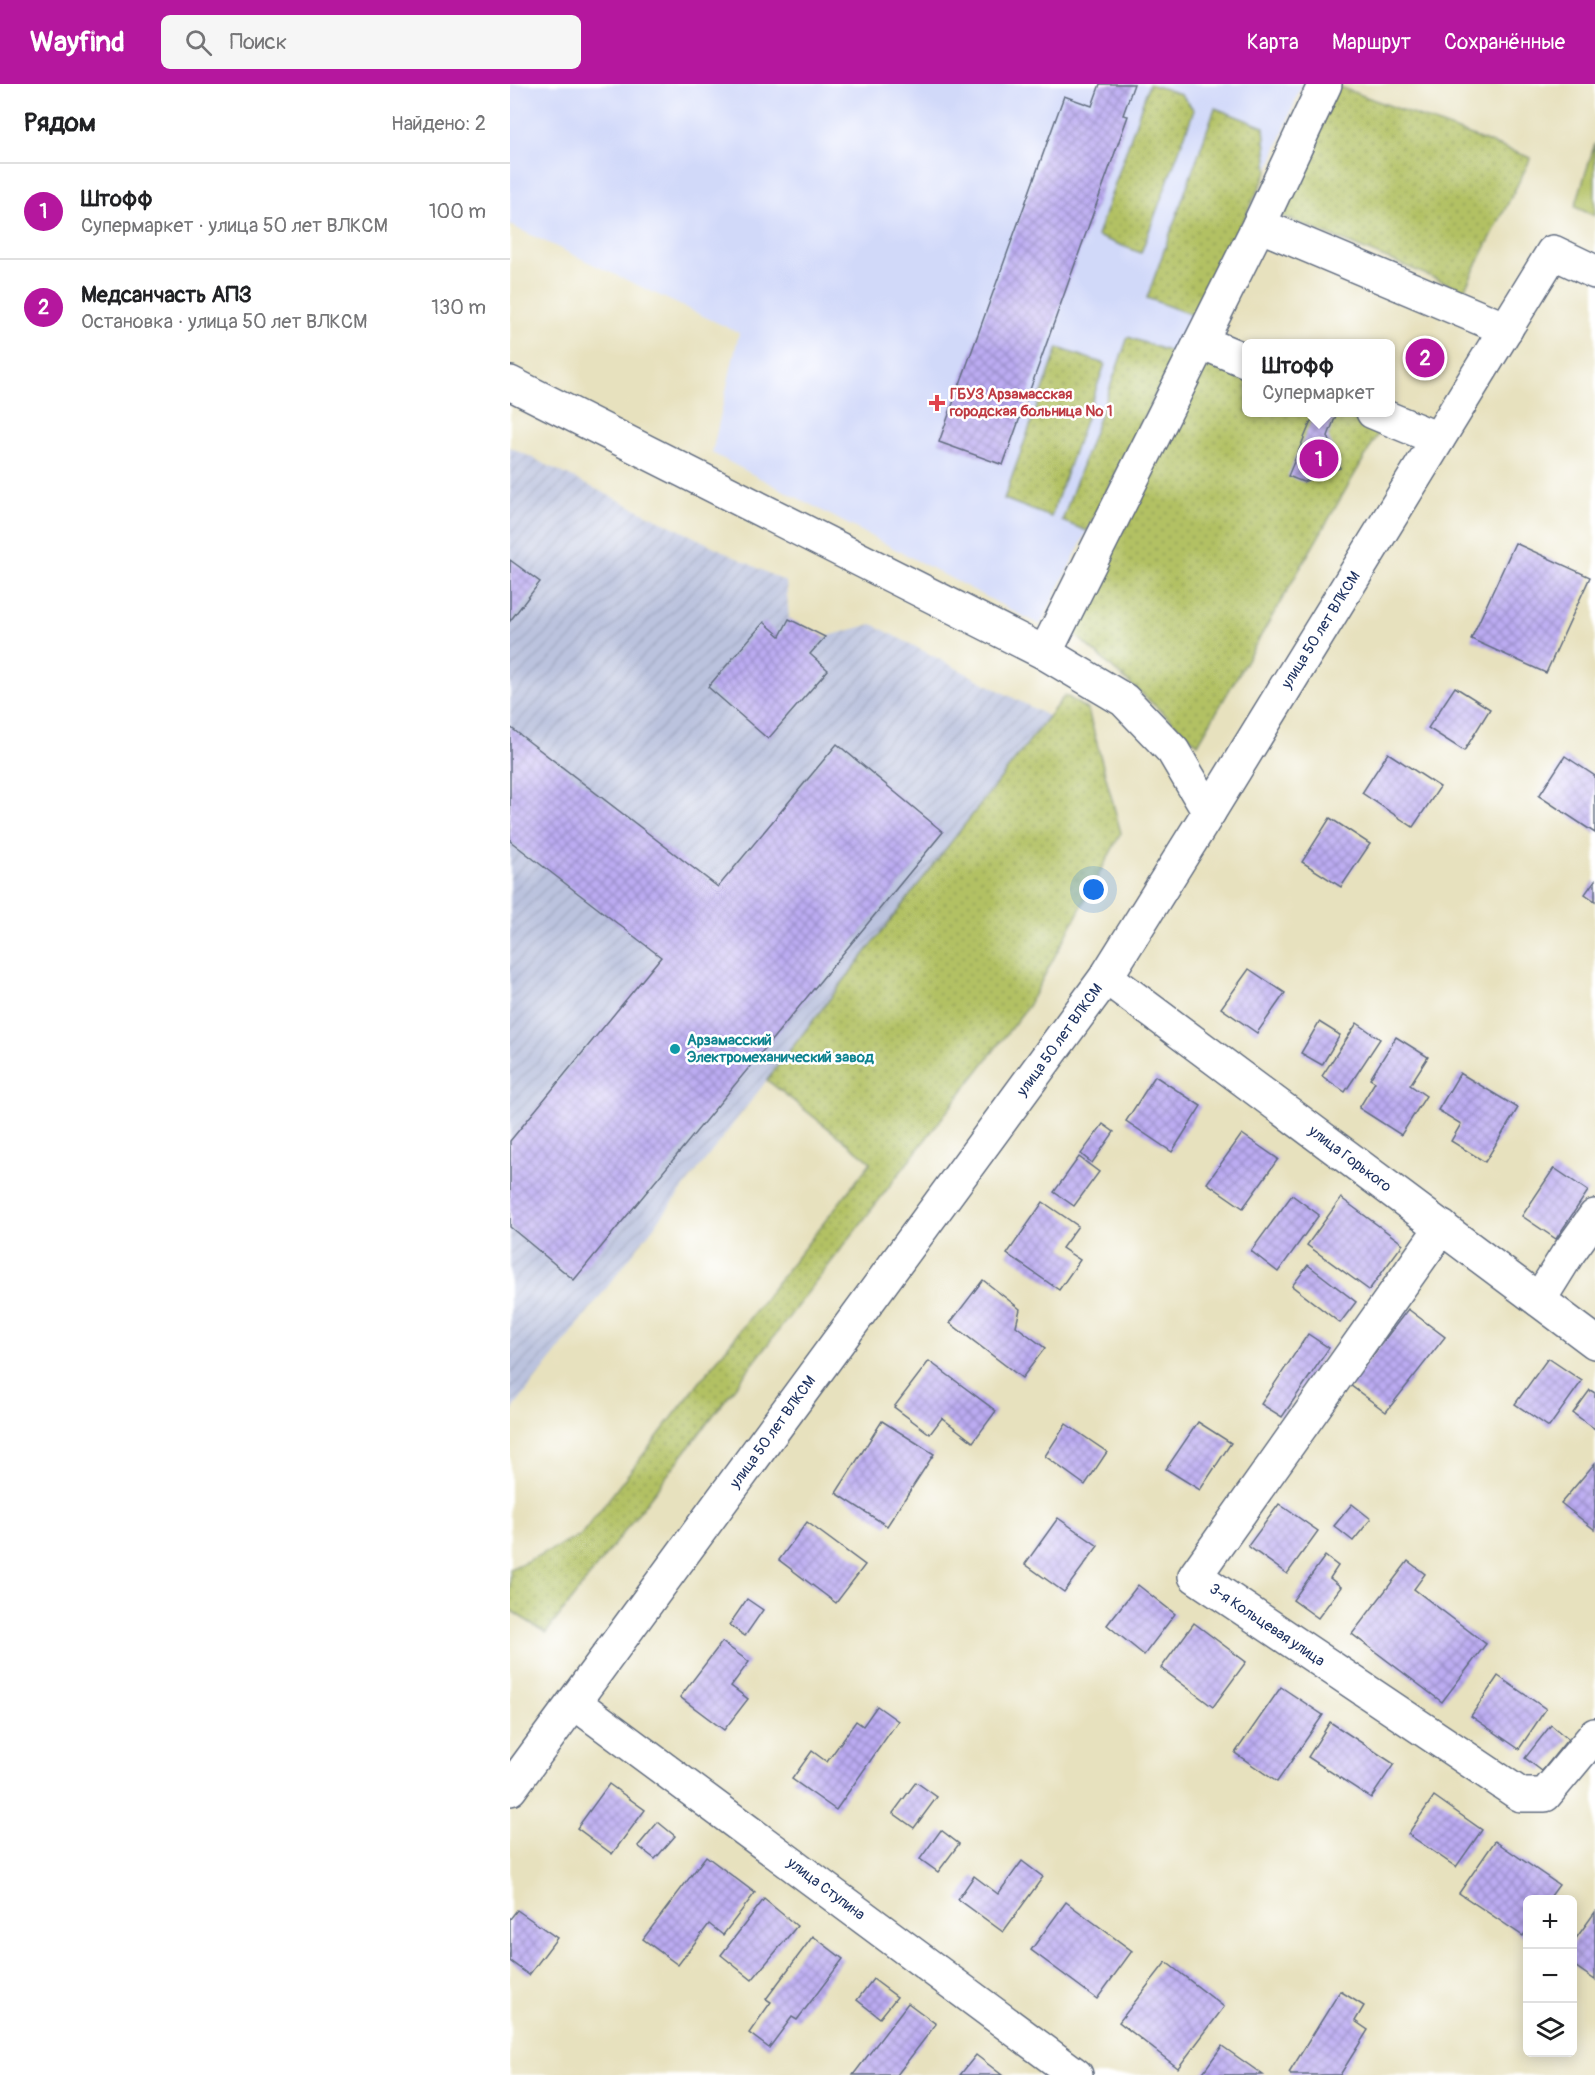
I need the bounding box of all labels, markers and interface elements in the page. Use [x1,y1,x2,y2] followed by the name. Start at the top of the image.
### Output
[161,15,581,69] search box
[30,25,125,60] text: Wayfind
[182,26,215,59] icon: search
[230,28,287,56] text: Поиск
[1247,29,1299,56] text: Карта
[1332,29,1411,56] text: Маршрут
[1444,29,1565,56] text: Сохранённые
[24,107,96,139] text: Рядом
[391,111,486,136] text: Найдено: 2
[81,185,153,213] text: Штофф
[40,199,47,224] text: 1
[429,199,486,224] text: 100 m
[81,213,388,238] text: Супермаркет · улица 50 лет ВЛКСМ
[81,281,252,309] text: Медсанчасть АПЗ
[38,295,49,320] text: 2
[431,295,486,320] text: 130 m
[81,309,367,334] text: Остановка · улица 50 лет ВЛКСМ
[1406,336,1444,380] pin: 2
[1242,339,1395,417] popup
[1262,352,1334,380] text: Штофф
[1262,380,1375,405] text: Супермаркет
[949,385,1113,421] place label: ГБУЗ Арзамасская городская больница № 1
[928,394,946,412] marker: ГБУЗ Арзамасская городская больница № 1
[1300,436,1338,482] pin: 1
[1277,568,1365,693] street label: улица 50 лет ВЛКСМ
[1079,875,1108,904] your location
[1012,980,1107,1101] street label: улица 50 лет ВЛКСМ
[687,1031,875,1067] place label: Арзамасский Электромеханический завод
[668,1042,682,1056] marker: Арзамасский Электромеханический завод
[1304,1121,1395,1196] street label: улица Горького
[725,1372,820,1493] street label: улица 50 лет ВЛКСМ
[1206,1579,1328,1671] street label: 3-я Кольцевая улица
[783,1853,869,1924] street label: улица Ступина
[1523,1895,1577,2057] map controls
[1523,1895,1577,1949] button: +
[1523,1949,1577,2003] button: −
[1523,2003,1577,2057] button: layers

